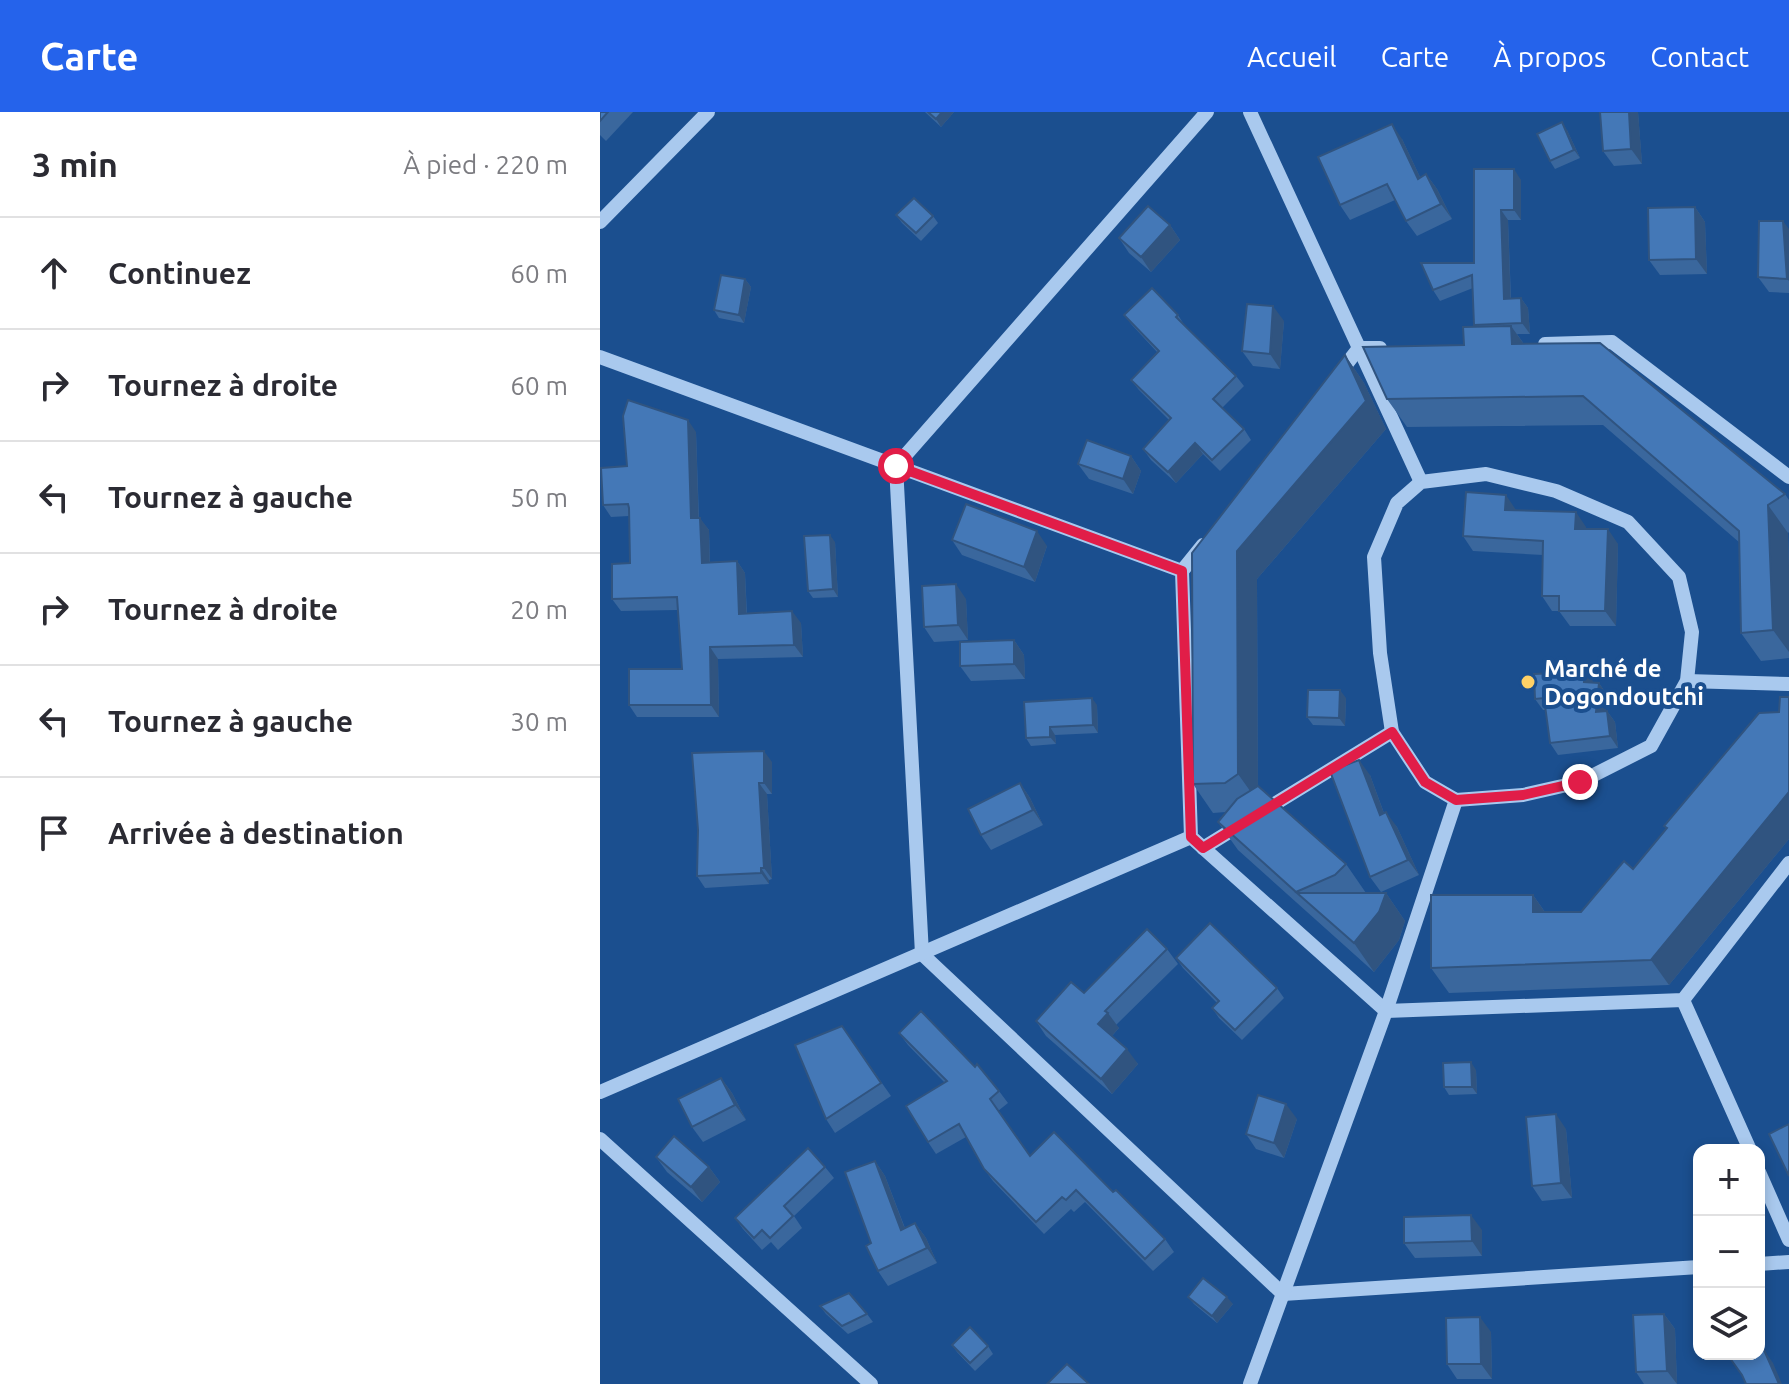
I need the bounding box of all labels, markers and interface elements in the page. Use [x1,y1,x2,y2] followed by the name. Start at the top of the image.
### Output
[40,35,139,77] text: Carte
[1247,41,1337,72] text: Accueil
[1381,41,1449,72] text: Carte
[1493,41,1606,72] text: À propos
[1650,41,1749,72] text: Contact
[32,145,118,183] text: 3 min
[403,150,568,179] text: À pied · 220 m
[32,251,76,295] icon: ahead
[108,256,251,290] text: Continuez
[510,259,568,288] text: 60 m
[32,363,76,407] icon: right
[108,368,338,402] text: Tournez à droite
[510,371,568,400] text: 60 m
[878,448,914,484] route start
[32,475,76,519] icon: left
[108,480,353,514] text: Tournez à gauche
[510,483,568,512] text: 50 m
[32,587,76,631] icon: right
[108,592,338,626] text: Tournez à droite
[510,595,568,624] text: 20 m
[1544,655,1704,710] place label: Marché de Dogondoutchi
[1519,673,1537,691] marker: Marché de Dogondoutchi
[32,699,76,743] icon: left
[108,704,353,738] text: Tournez à gauche
[510,707,568,736] text: 30 m
[1562,764,1598,800] route end
[32,811,76,855] icon: arrive
[108,816,404,850] text: Arrivée à destination
[1693,1144,1765,1360] map controls
[1693,1144,1765,1216] button: +
[1693,1216,1765,1288] button: −
[1693,1288,1765,1360] button: layers

